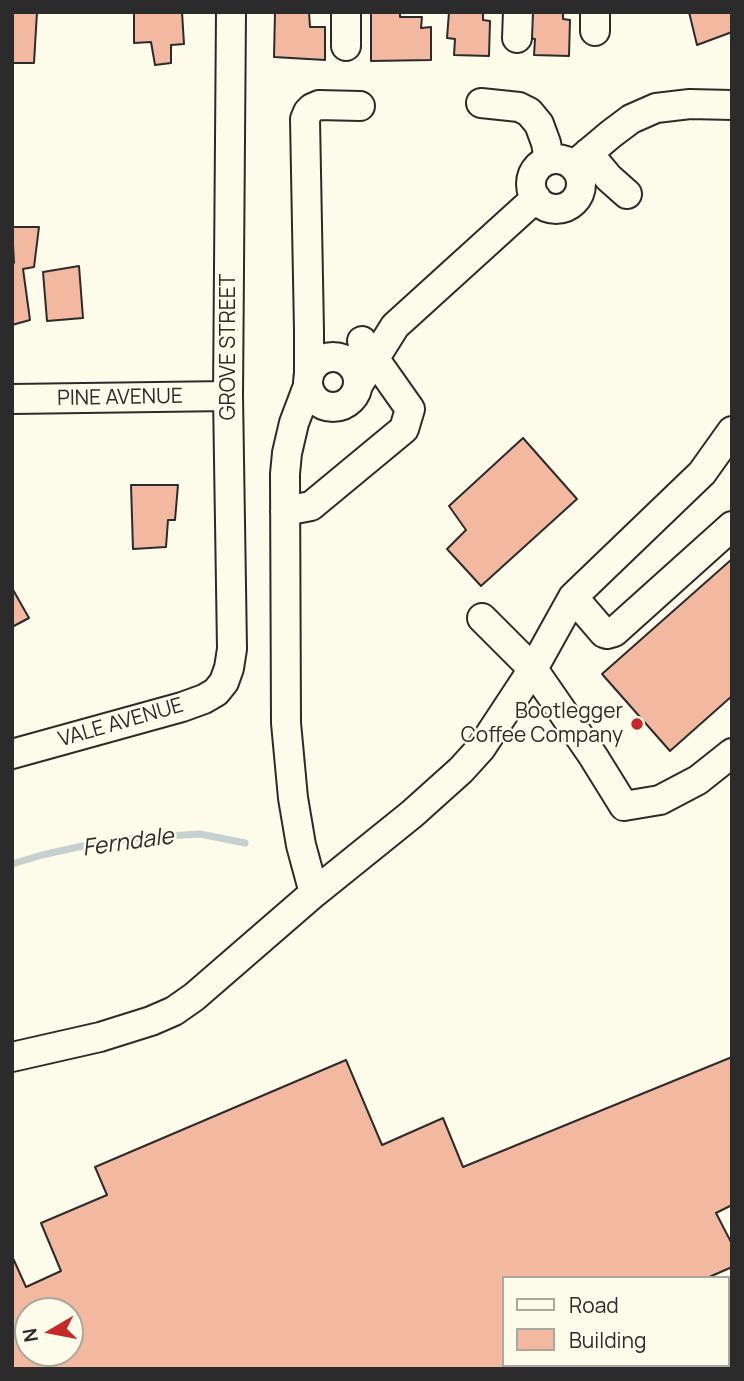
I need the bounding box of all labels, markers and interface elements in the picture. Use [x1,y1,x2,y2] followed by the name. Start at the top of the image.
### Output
[216,274,242,420] street label: GROVE STREET
[57,384,183,412] street label: PINE AVENUE
[56,693,186,753] street label: VALE AVENUE
[461,699,623,749] place label: Bootlegger Coffee Company
[629,716,645,732] marker: Bootlegger Coffee Company
[81,823,175,863] water label: Ferndale
[503,1276,730,1367] legend
[569,1291,619,1319] text: Road
[14,1297,84,1367] north arrow
[16,1326,44,1344] text: N
[569,1326,646,1354] text: Building

